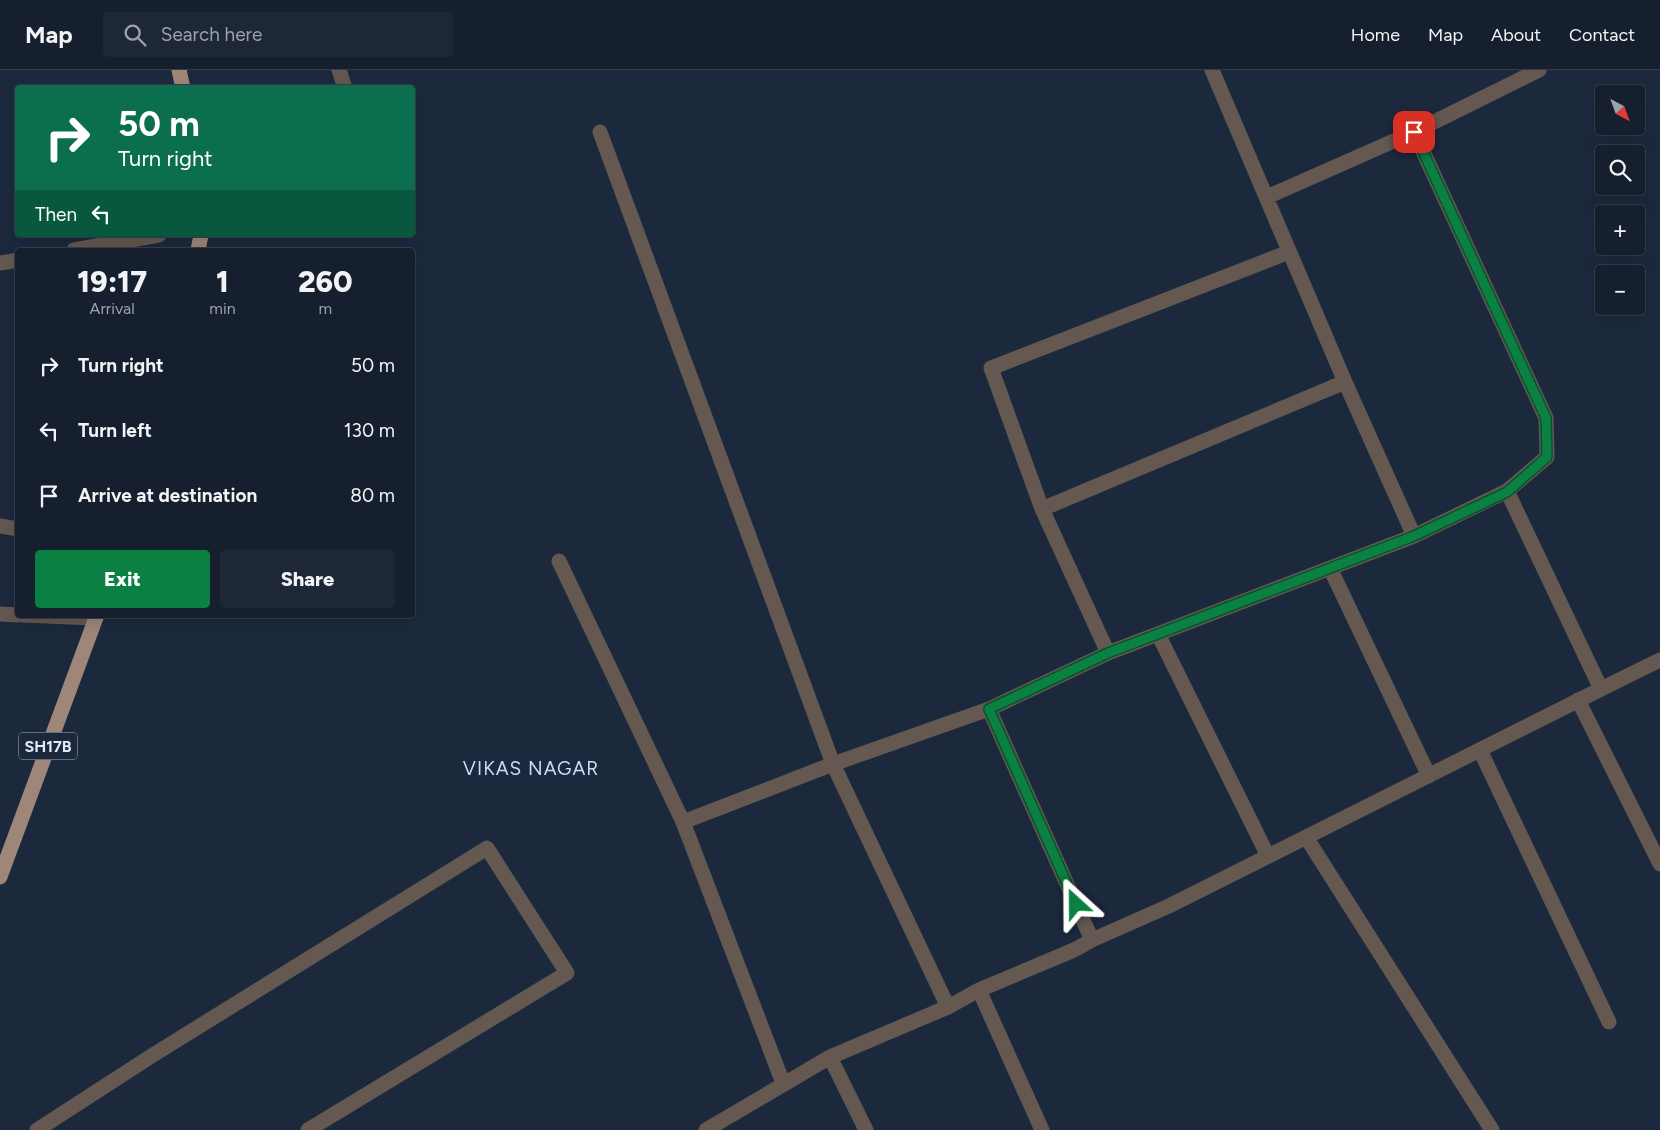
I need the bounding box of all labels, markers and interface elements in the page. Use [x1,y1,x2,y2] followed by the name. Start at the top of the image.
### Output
[103,12,453,57] search box
[25,20,73,49] text: Map
[121,21,149,49] icon: search
[161,23,262,46] text: Search here
[1351,24,1400,46] text: Home
[1428,24,1463,46] text: Map
[1491,24,1541,46] text: About
[1569,24,1635,46] text: Contact
[1595,85,1645,135] north arrow
[1595,85,1645,315] map controls
[118,103,200,145] text: 50 m
[35,105,100,170] icon: right
[1393,111,1435,153] pin
[1400,118,1428,146] icon: arrive
[118,145,213,172] text: Turn right
[1595,145,1645,195] button: search
[87,200,115,228] icon: left
[35,203,77,226] text: Then
[1595,205,1645,255] button: +
[77,263,147,300] text: 19:17
[216,263,229,300] text: 1
[298,263,353,300] text: 260
[1595,265,1645,315] button: −
[90,299,135,318] text: Arrival
[209,299,236,318] text: min
[318,299,332,318] text: m
[35,352,63,380] icon: right
[78,354,164,377] text: Turn right
[351,354,395,377] text: 50 m
[35,417,63,445] icon: left
[78,419,152,442] text: Turn left
[344,419,395,442] text: 130 m
[35,482,63,510] icon: arrive
[78,484,257,507] text: Arrive at destination
[350,484,395,507] text: 80 m
[35,550,210,608] button: Exit
[220,550,395,608] button: Share
[19,732,77,759] road number: SH17B
[463,757,599,780] district label: VIKAS NAGAR
[1049,877,1101,929] position arrow

